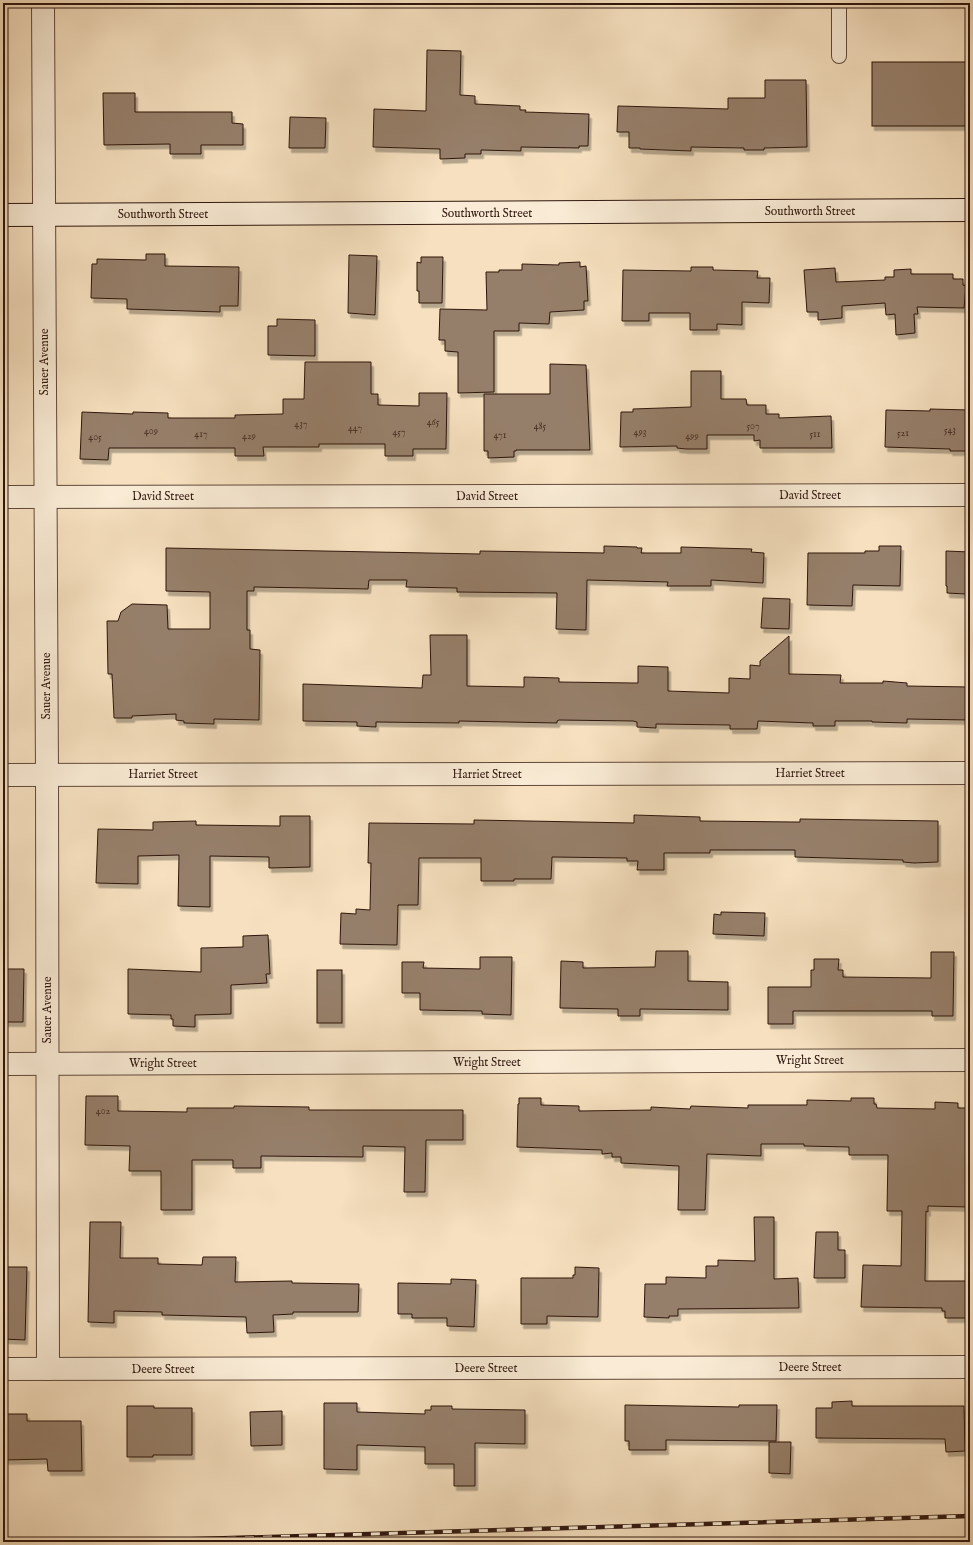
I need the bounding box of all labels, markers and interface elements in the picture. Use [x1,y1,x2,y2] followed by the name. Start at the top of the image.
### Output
[765,204,855,219] street label: Southworth Street
[442,206,532,221] street label: Southworth Street
[118,207,208,222] street label: Southworth Street
[37,328,52,395] street label: Sauer Avenue
[427,416,440,429] house number: 465
[294,418,308,431] house number: 437
[534,420,547,433] house number: 485
[746,420,760,433] house number: 507
[348,422,362,435] house number: 447
[944,424,956,437] house number: 543
[144,425,158,438] house number: 409
[392,426,406,439] house number: 457
[633,426,647,439] house number: 493
[897,427,909,440] house number: 521
[194,428,208,441] house number: 417
[809,428,821,441] house number: 511
[494,429,507,442] house number: 471
[242,430,256,443] house number: 429
[685,430,699,443] house number: 499
[88,431,102,444] house number: 405
[779,488,841,503] street label: David Street
[132,489,194,504] street label: David Street
[456,489,518,504] street label: David Street
[39,652,54,719] street label: Sauer Avenue
[775,766,845,781] street label: Harriet Street
[128,767,198,782] street label: Harriet Street
[452,767,522,782] street label: Harriet Street
[40,976,55,1043] street label: Sauer Avenue
[776,1053,844,1068] street label: Wright Street
[453,1055,521,1070] street label: Wright Street
[129,1056,197,1071] street label: Wright Street
[96,1105,111,1118] house number: 402
[779,1360,842,1375] street label: Deere Street
[455,1361,518,1376] street label: Deere Street
[132,1362,195,1377] street label: Deere Street

